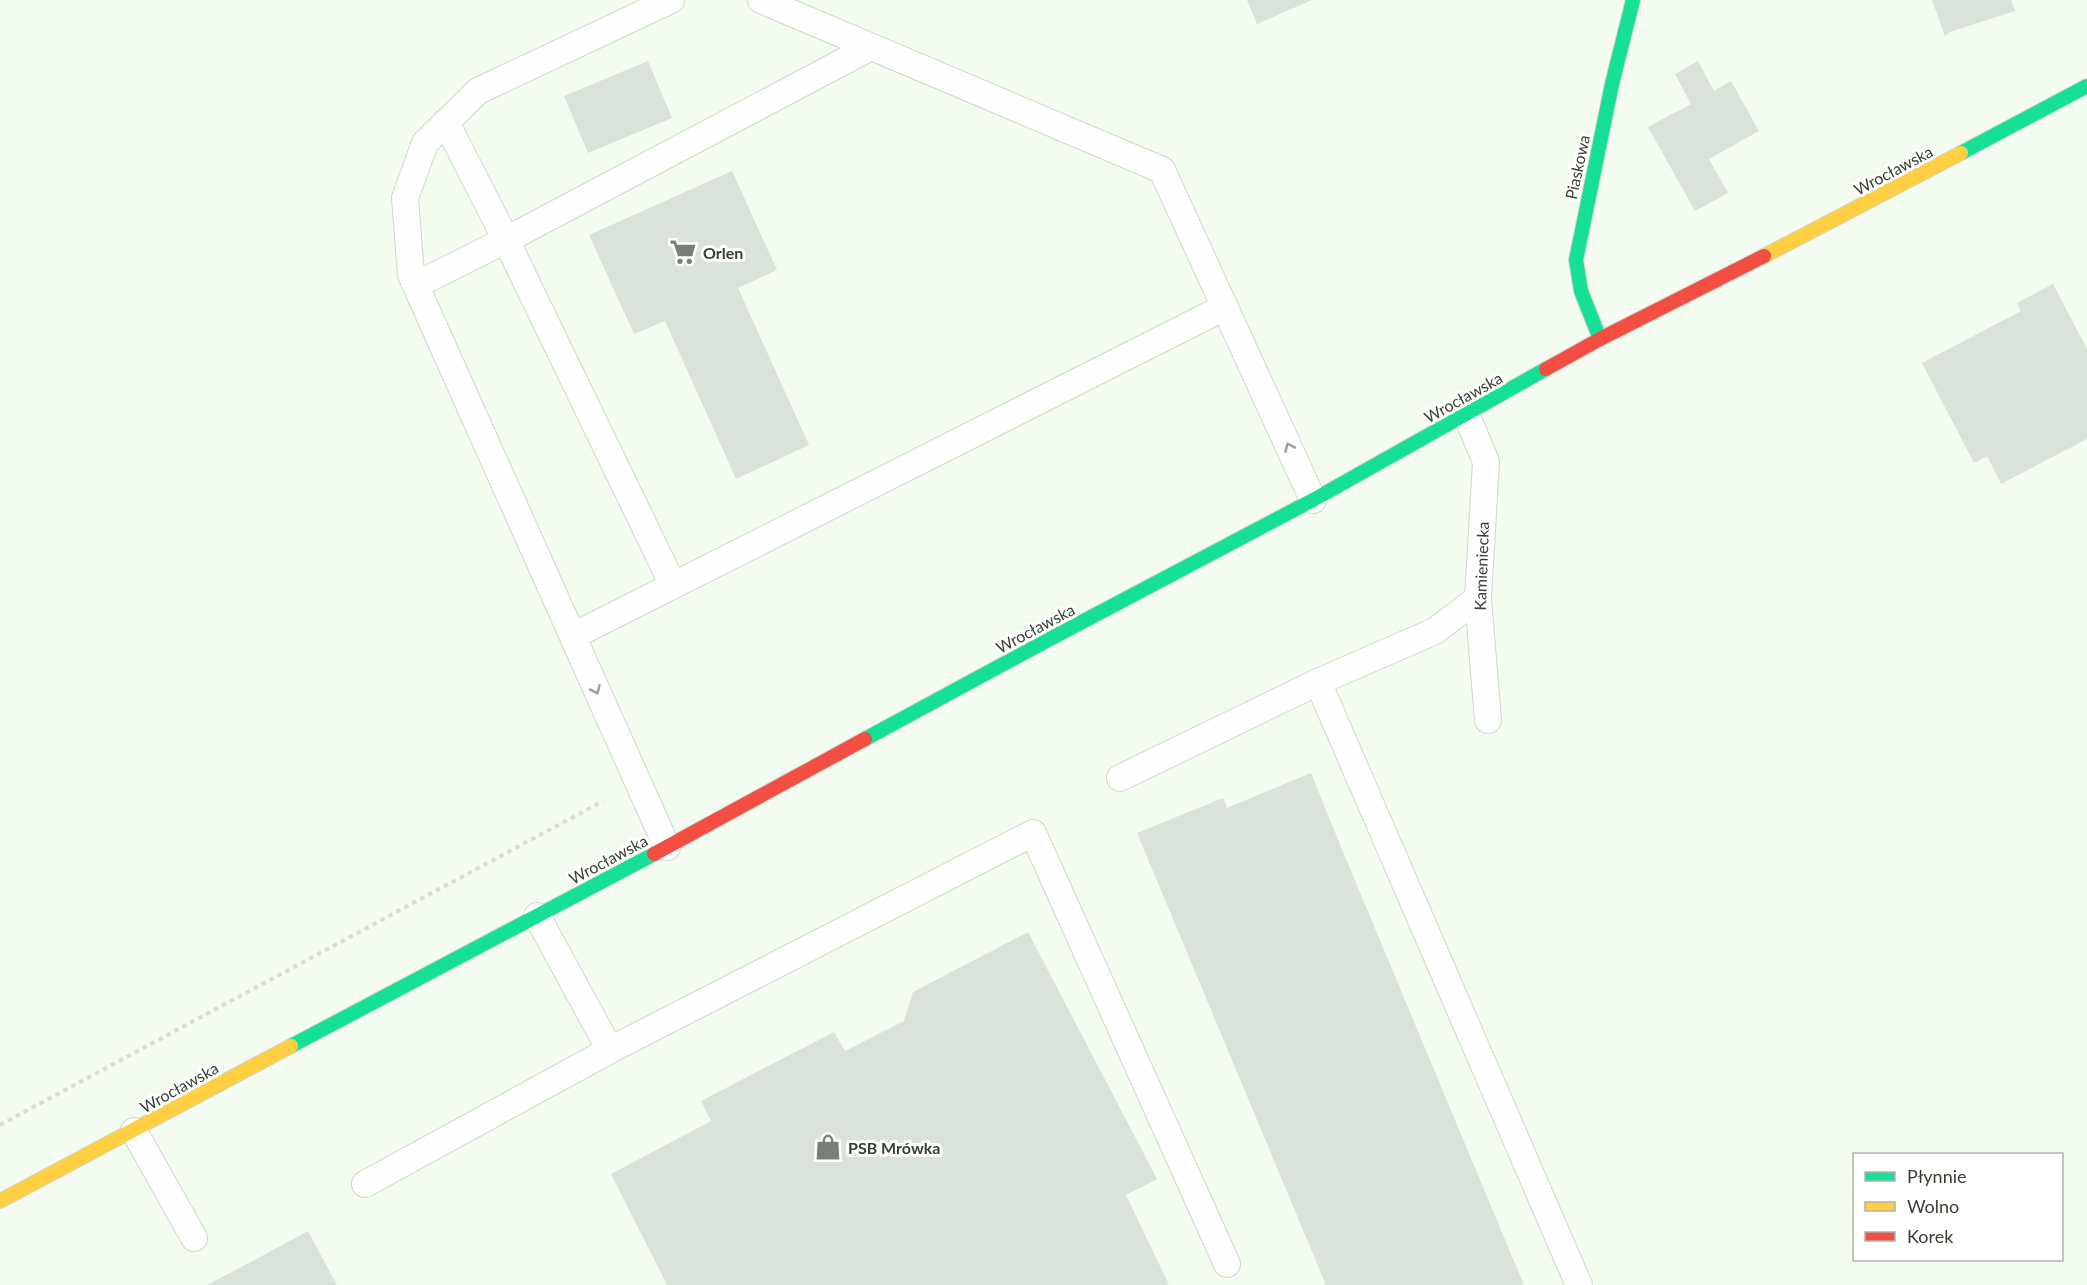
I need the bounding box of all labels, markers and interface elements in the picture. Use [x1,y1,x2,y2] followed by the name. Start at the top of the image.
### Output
[1561,133,1593,201] street label: Piaskowa
[1850,141,1936,199] street label: Wrocławska
[668,237,698,267] supermarket icon: Orlen
[703,243,743,262] place label: Orlen
[1421,368,1505,426] street label: Wrocławska
[1284,443,1296,454] one-way arrow
[1470,521,1492,611] street label: Kamieniecka
[992,599,1078,657] street label: Wrocławska
[589,683,601,694] one-way arrow
[565,830,651,888] street label: Wrocławska
[137,1058,221,1116] street label: Wrocławska
[813,1132,843,1162] shop icon: PSB Mrówka
[848,1138,940,1157] place label: PSB Mrówka
[1853,1153,2063,1261] legend
[1907,1165,1967,1187] text: Płynnie
[1907,1195,1959,1217] text: Wolno
[1907,1225,1954,1247] text: Korek

